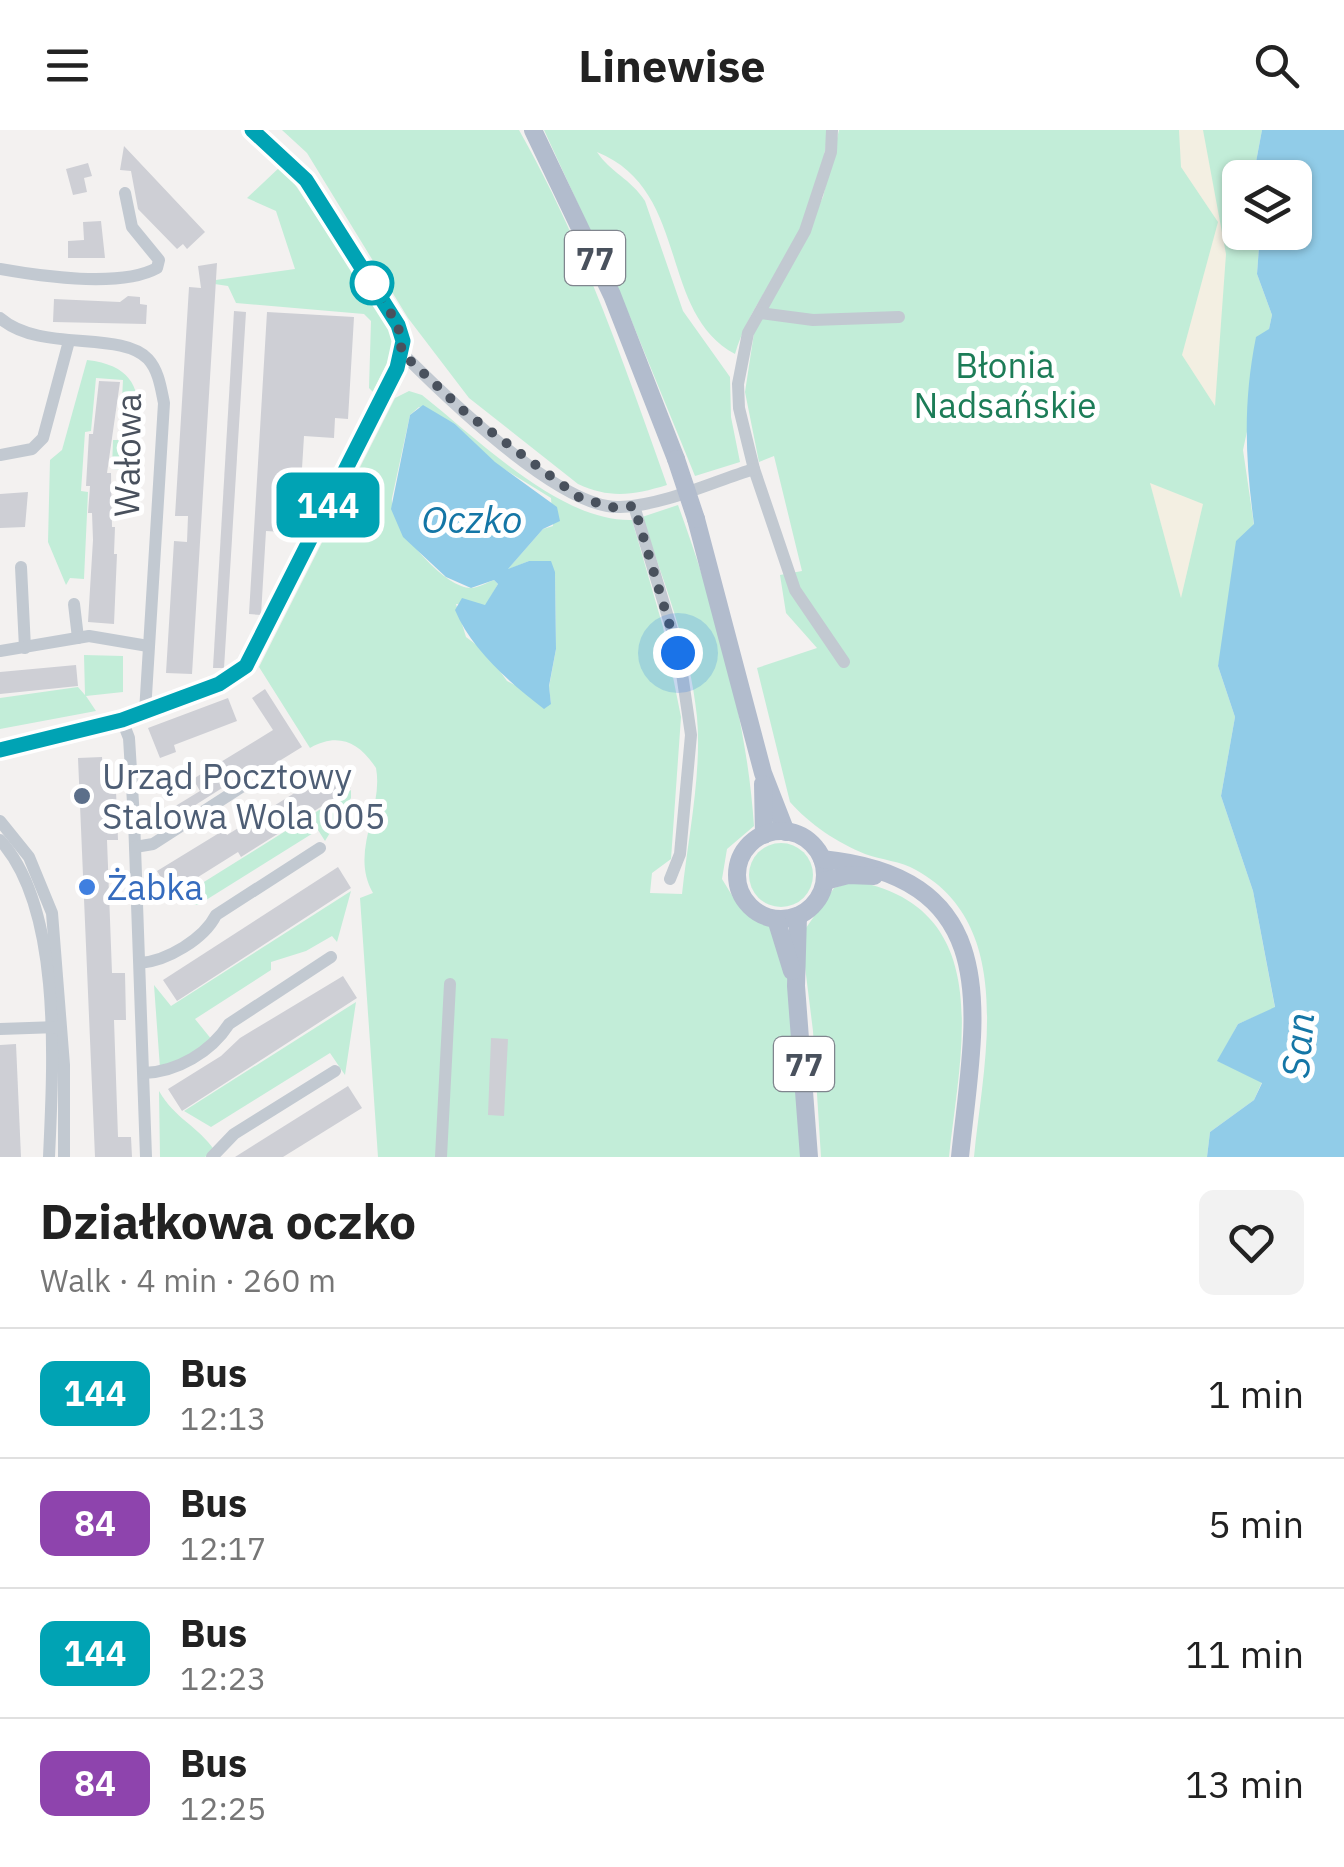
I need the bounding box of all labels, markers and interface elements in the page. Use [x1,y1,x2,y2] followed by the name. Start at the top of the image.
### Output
[578,36,766,94] text: Linewise
[40,38,95,93] icon: menu
[1249,38,1304,93] icon: search
[1222,160,1312,250] map controls
[1222,160,1312,250] button: layers
[565,231,625,285] road number: 77
[351,262,393,304] unlabelled marker
[914,342,1096,428] park label: Błonia Nadsańskie
[103,393,151,517] street label: Wałowa
[270,472,386,538] line badge: 144
[296,482,360,528] text: 144
[421,494,523,543] water label: Oczko
[653,628,703,678] your location
[102,753,386,839] place label: Urząd Pocztowy Stalowa Wola 005
[71,785,93,807] marker: Urząd Pocztowy Stalowa Wola 005
[107,864,203,910] place label: Żabka
[76,876,98,898] marker: Żabka
[1270,1010,1324,1080] water label: San
[774,1037,834,1091] road number: 77
[40,1190,416,1252] text: Działkowa oczko
[1199,1190,1304,1295] button: heart
[40,1259,336,1301] text: Walk · 4 min · 260 m
[180,1348,247,1397] text: Bus
[1208,1369,1304,1418] text: 1 min
[63,1370,127,1416] text: 144
[180,1397,266,1439] text: 12:13
[180,1478,247,1527] text: Bus
[1208,1499,1304,1548] text: 5 min
[74,1500,116,1546] text: 84
[180,1527,266,1569] text: 12:17
[180,1608,247,1657] text: Bus
[1185,1629,1304,1678] text: 11 min
[63,1630,127,1676] text: 144
[180,1657,266,1699] text: 12:23
[180,1738,247,1787] text: Bus
[1185,1759,1304,1808] text: 13 min
[74,1760,116,1806] text: 84
[180,1787,266,1829] text: 12:25

